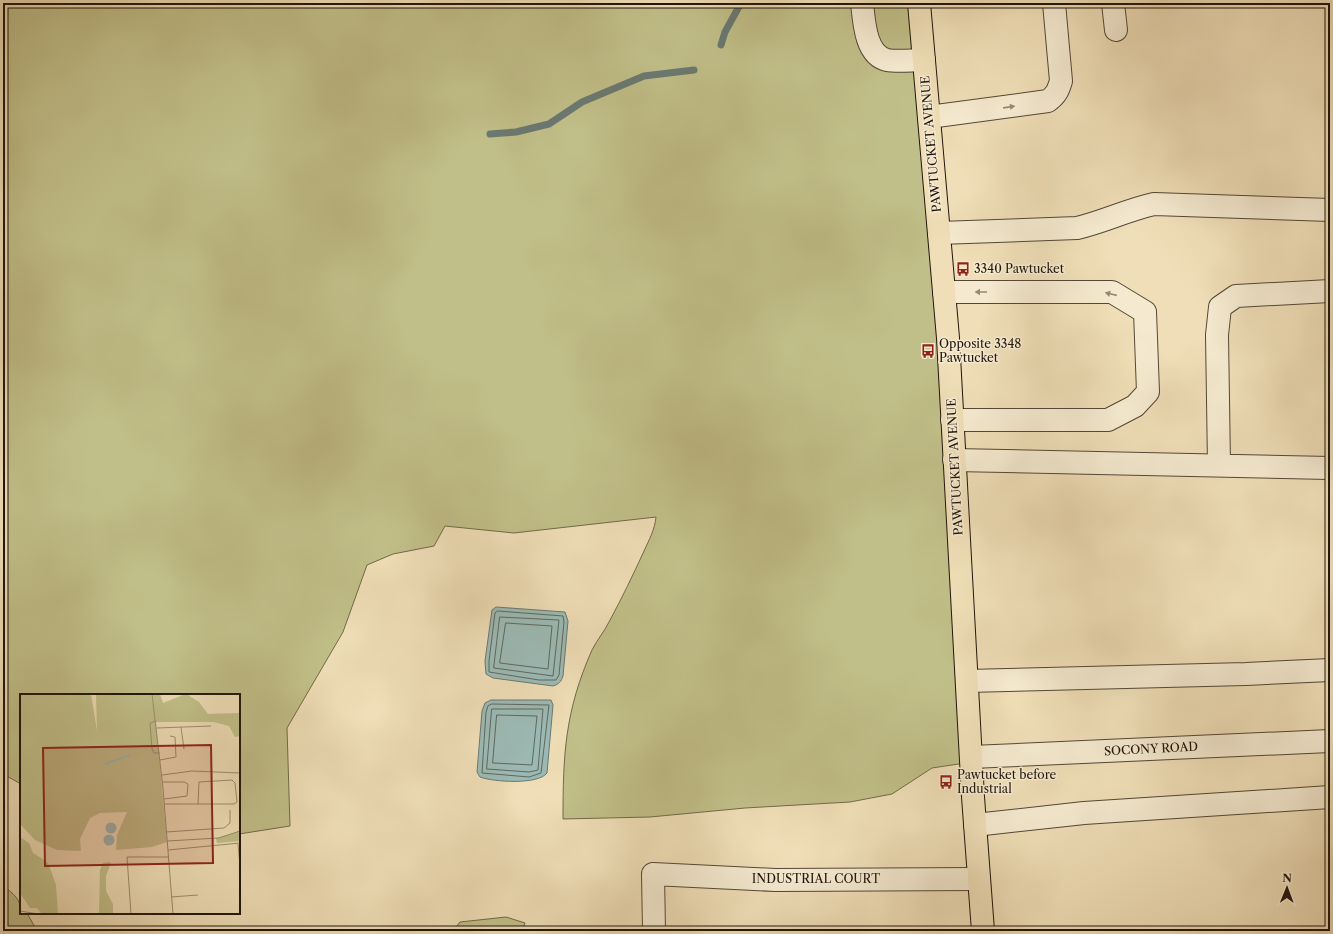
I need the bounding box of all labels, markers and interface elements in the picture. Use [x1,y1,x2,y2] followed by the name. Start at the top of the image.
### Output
[917,75,944,213] street label: PAWTUCKET AVENUE
[1002,104,1015,110] one-way arrow
[955,261,971,277] bus stop icon: 3340 Pawtucket
[974,261,1065,276] place label: 3340 Pawtucket
[974,289,987,295] one-way arrow
[1104,290,1117,296] one-way arrow
[939,336,1021,365] place label: Opposite 3348 Pawtucket
[920,343,936,359] bus stop icon: Opposite 3348 Pawtucket
[943,398,966,536] street label: PAWTUCKET AVENUE
[20,694,240,914] inset map
[1104,739,1199,758] street label: SOCONY ROAD
[957,767,1057,796] place label: Pawtucket before Industrial
[938,774,954,790] bus stop icon: Pawtucket before Industrial
[1267,868,1307,908] north arrow
[752,871,880,886] street label: INDUSTRIAL COURT
[1282,871,1293,885] text: N

